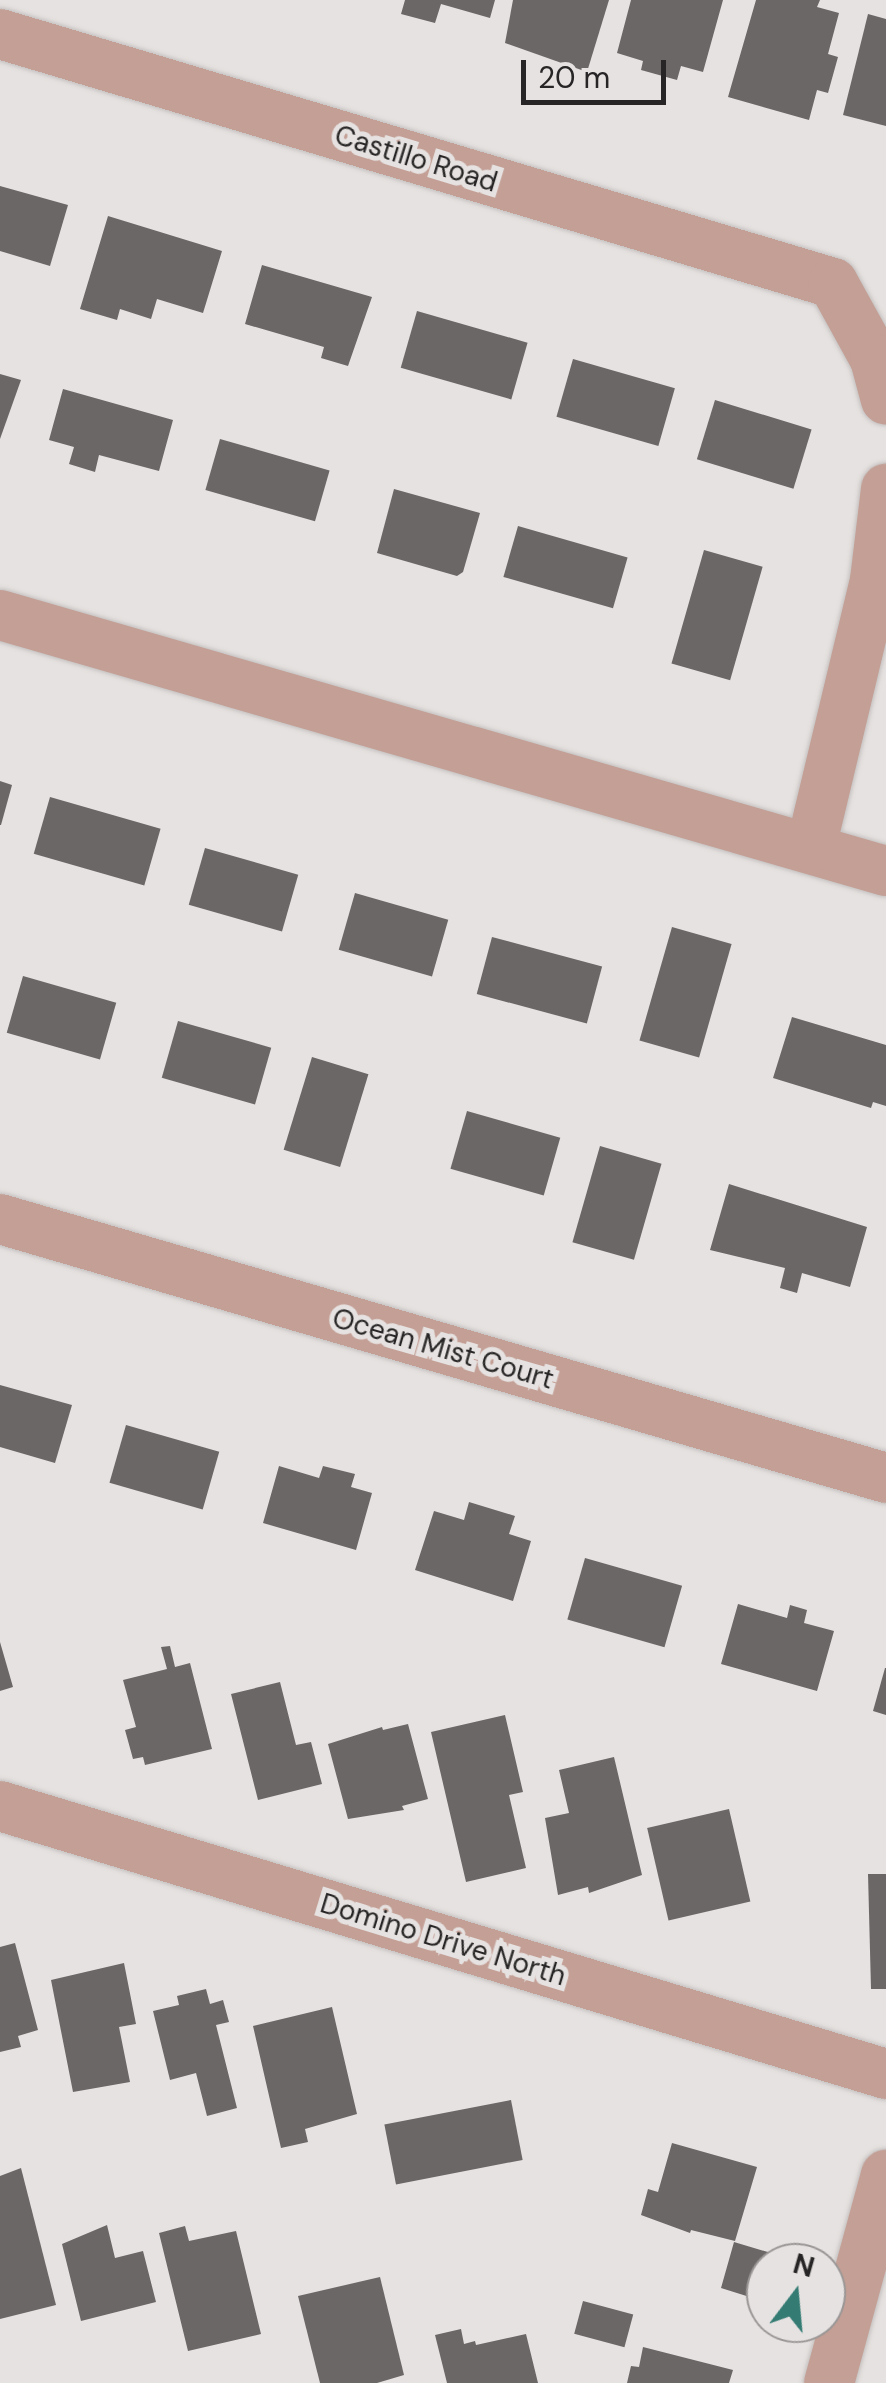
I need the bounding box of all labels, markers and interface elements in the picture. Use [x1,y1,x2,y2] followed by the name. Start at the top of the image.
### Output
[526,40,671,102] scale bar
[538,58,610,97] text: 20 m
[331,118,501,200] street label: Castillo Road
[329,1301,557,1397] street label: Ocean Mist Court
[316,1887,570,1993] street label: Domino Drive North
[746,2243,846,2343] north arrow
[789,2245,819,2286] text: N

